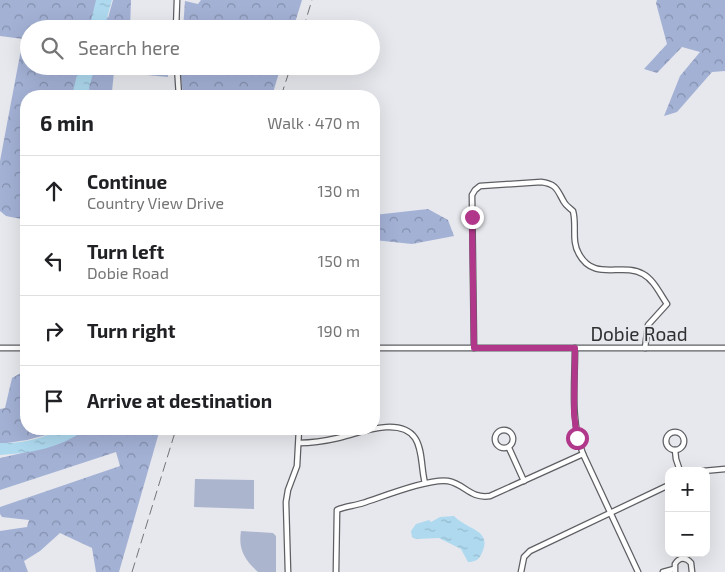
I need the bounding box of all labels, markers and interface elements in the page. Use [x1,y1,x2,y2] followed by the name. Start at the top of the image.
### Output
[20,20,380,75] search box
[38,34,66,62] icon: search
[78,36,180,59] text: Search here
[40,110,94,135] text: 6 min
[267,113,360,132] text: Walk · 470 m
[87,170,167,193] text: Continue
[40,177,68,205] icon: ahead
[318,181,360,200] text: 130 m
[87,193,224,212] text: Country View Drive
[461,206,484,229] route end
[87,240,164,263] text: Turn left
[40,247,68,275] icon: left
[318,251,360,270] text: 150 m
[87,263,169,282] text: Dobie Road
[40,317,68,345] icon: right
[87,319,175,342] text: Turn right
[317,321,360,340] text: 190 m
[590,322,688,345] street label: Dobie Road
[40,387,68,415] icon: arrive
[87,389,272,412] text: Arrive at destination
[566,427,589,450] route start
[665,467,710,557] map controls
[665,467,710,512] button: +
[665,512,710,557] button: −

